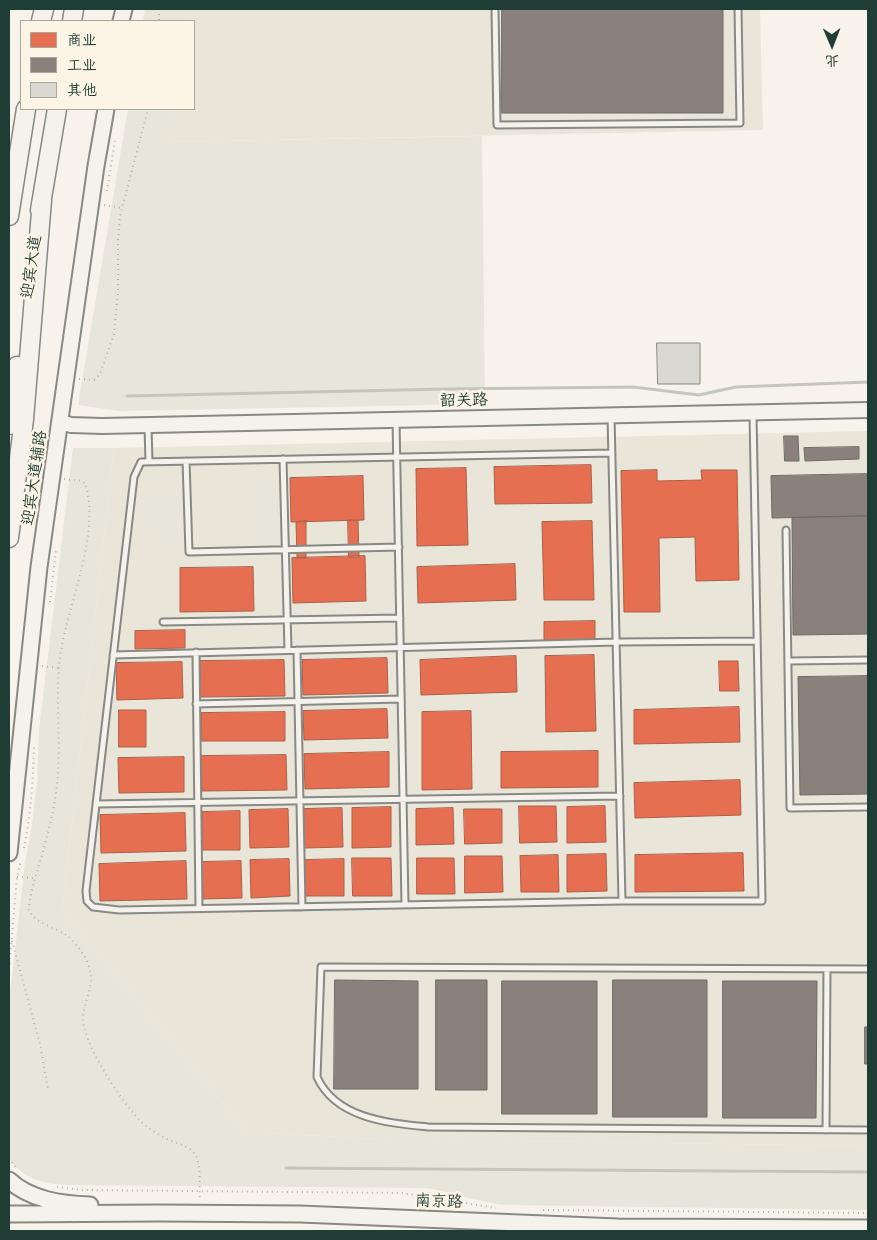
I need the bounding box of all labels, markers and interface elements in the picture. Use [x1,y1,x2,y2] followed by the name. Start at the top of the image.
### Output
[20,20,195,110] legend
[807,20,857,70] north arrow
[67,31,97,49] text: 商业
[825,52,839,69] text: 北
[67,56,97,74] text: 工业
[67,81,97,99] text: 其他
[18,234,46,300] street label: 迎宾大道
[440,391,488,411] street label: 韶关路
[19,429,51,527] street label: 迎宾大道辅路
[415,1192,463,1212] street label: 南京路

